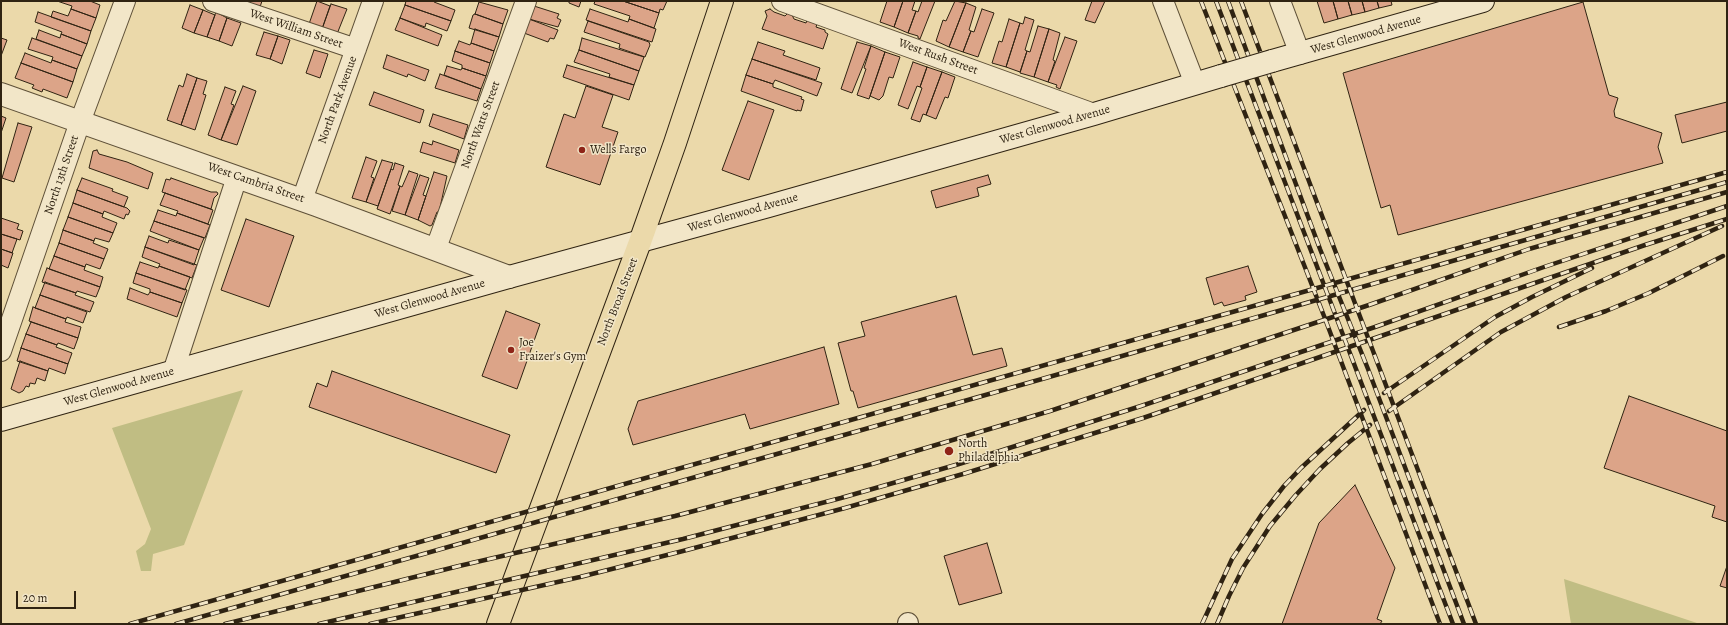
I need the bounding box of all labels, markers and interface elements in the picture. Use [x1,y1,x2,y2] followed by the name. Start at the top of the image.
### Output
[248,6,344,52] street label: West William Street
[1309,12,1423,58] street label: West Glenwood Avenue
[896,36,980,78] street label: West Rush Street
[315,54,361,146] street label: North Park Avenue
[458,79,504,171] street label: North Watts Street
[998,102,1112,148] street label: West Glenwood Avenue
[42,133,82,217] street label: North 13th Street
[590,143,647,157] place label: Wells Fargo
[577,145,587,155] marker: Wells Fargo
[206,160,306,206] street label: West Cambria Street
[686,190,800,236] street label: West Glenwood Avenue
[595,256,641,348] street label: North Broad Street
[373,276,487,322] street label: West Glenwood Avenue
[519,336,586,364] place label: Joe Fraizer's Gym
[506,345,516,355] marker: Joe Fraizer's Gym
[62,364,176,410] street label: West Glenwood Avenue
[958,437,1019,465] place label: North Philadelphia
[943,445,955,457] marker: North Philadelphia
[18,583,78,609] scale bar
[23,590,47,606] text: 20 m

